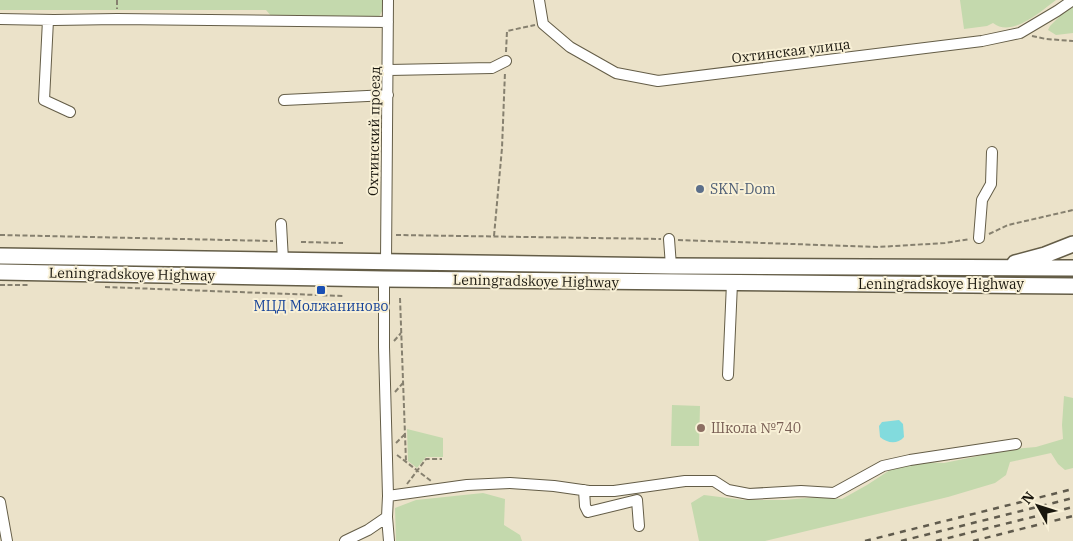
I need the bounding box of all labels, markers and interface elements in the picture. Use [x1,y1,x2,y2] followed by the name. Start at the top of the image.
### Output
[731,35,852,67] street label: Охтинская улица
[364,66,384,196] street label: Охтинский проезд
[710,180,776,198] place label: SKN-Dom
[694,183,706,195] marker: SKN-Dom
[49,264,216,284] street label: Leningradskoye Highway
[453,271,620,291] street label: Leningradskoye Highway
[858,275,1025,293] street label: Leningradskoye Highway
[315,284,327,296] marker: МЦД Молжаниново
[254,297,389,315] place label: МЦД Молжаниново
[711,419,801,437] place label: Школа №740
[695,422,707,434] marker: Школа №740
[1013,481,1063,531] north arrow
[1017,488,1038,508] text: N

